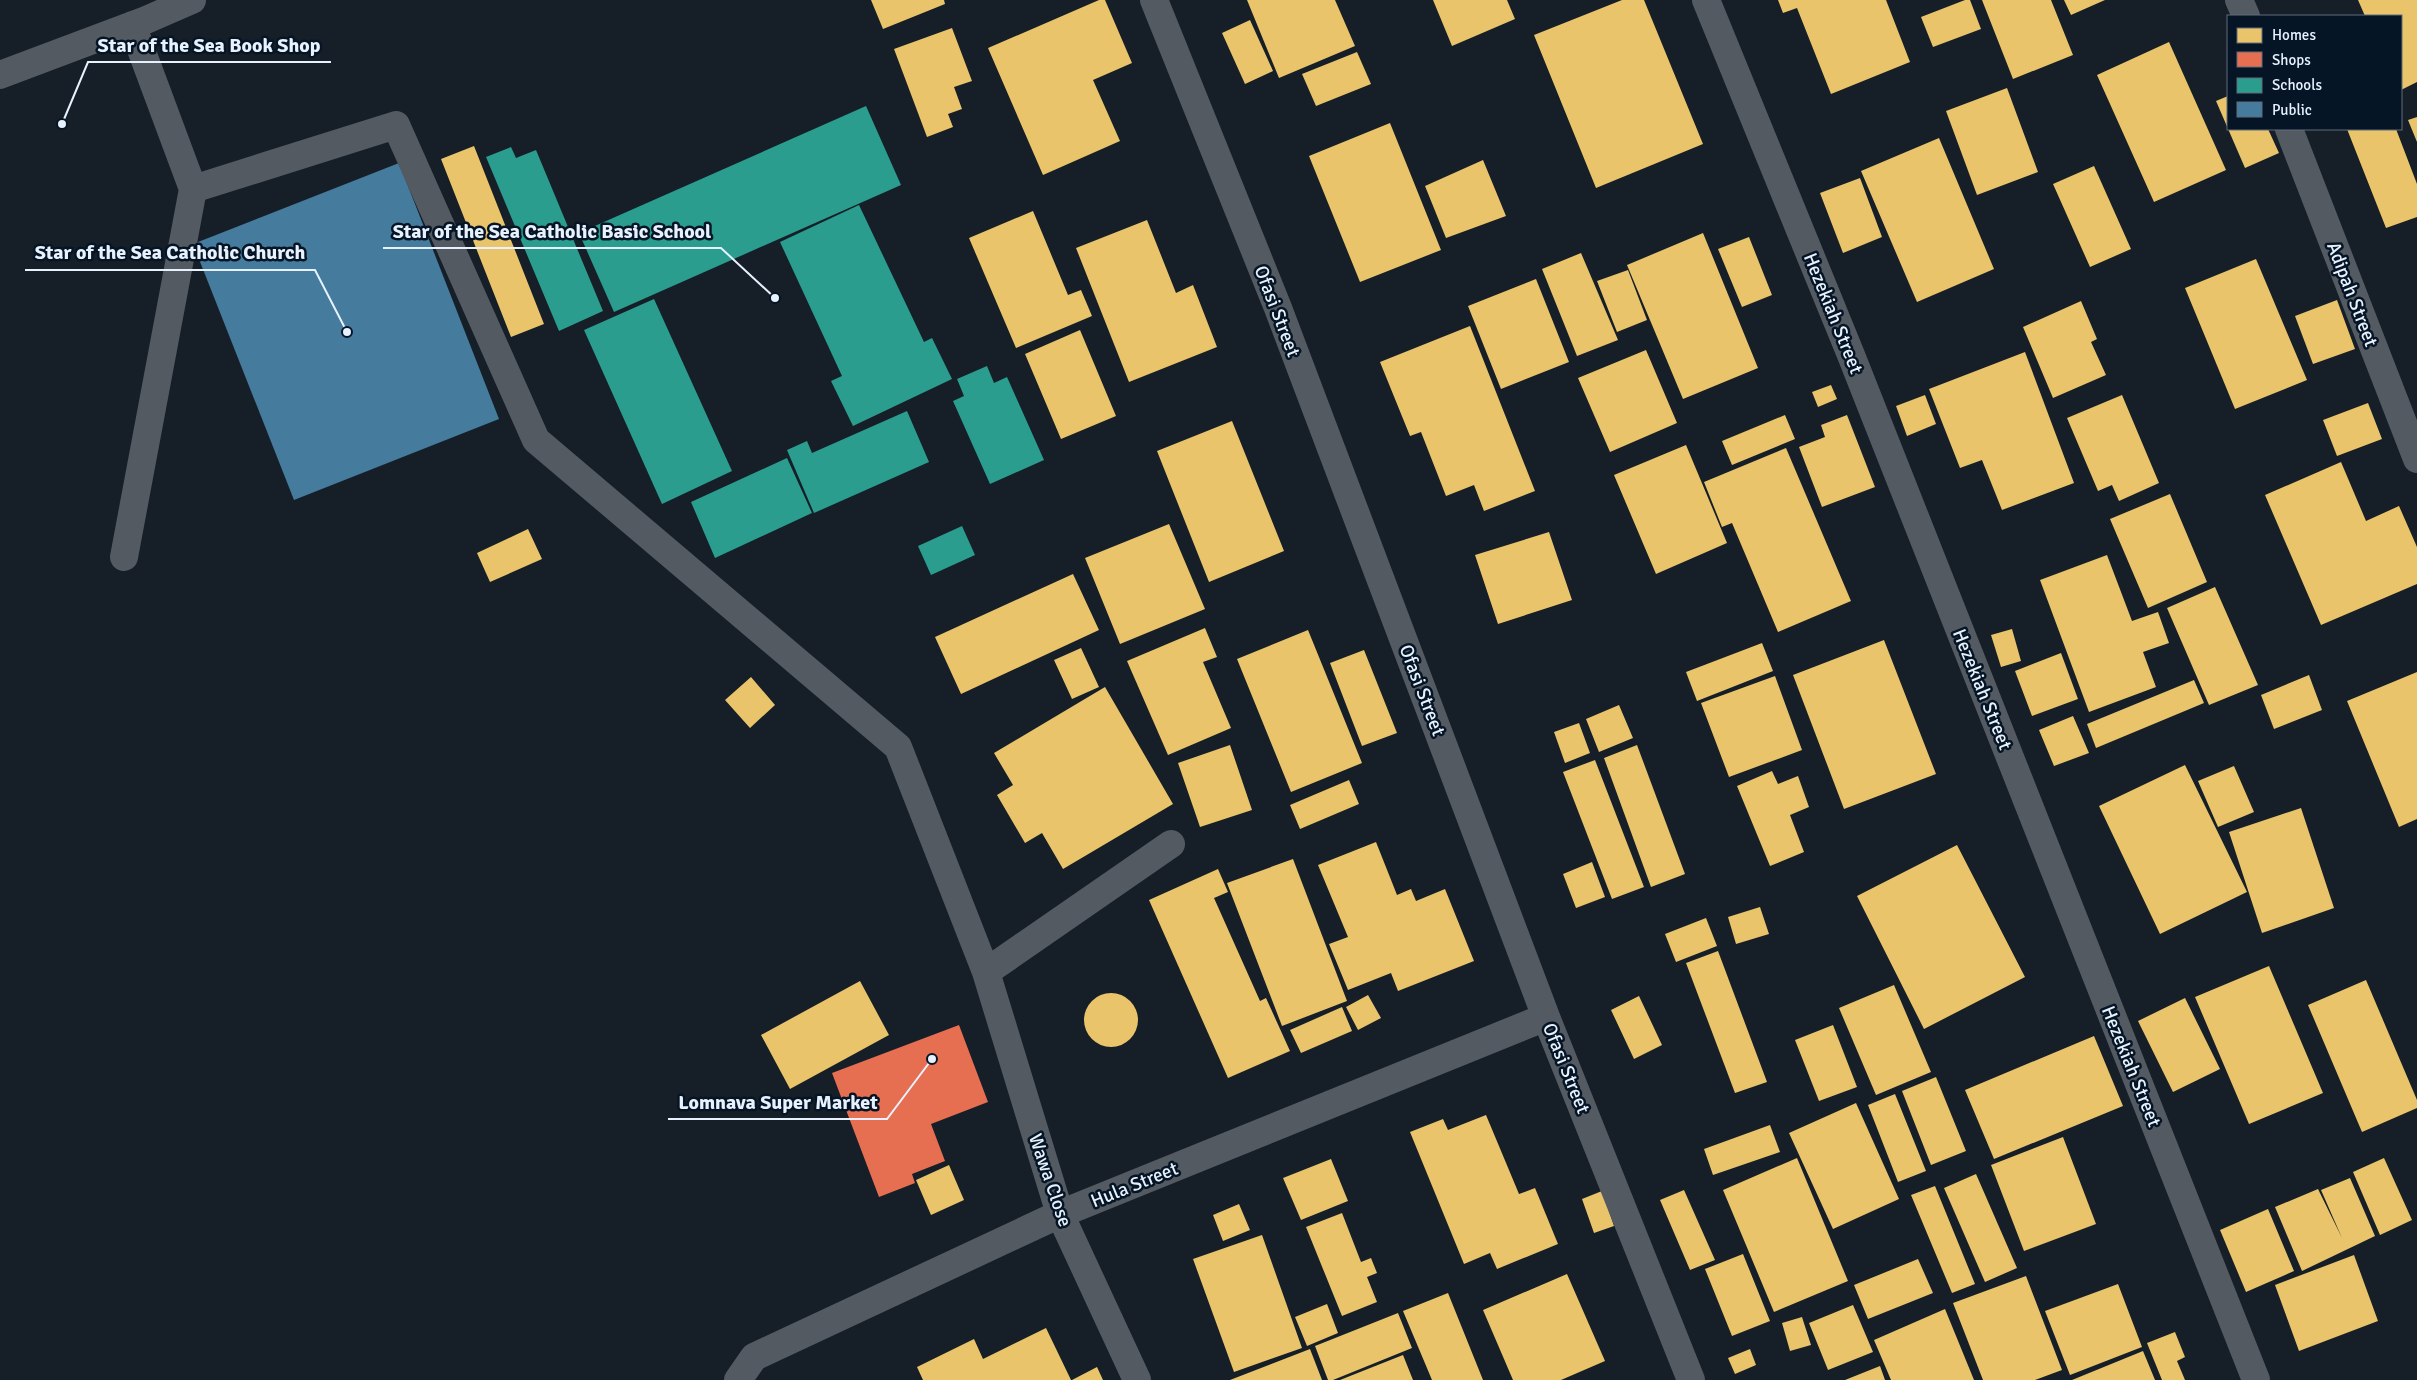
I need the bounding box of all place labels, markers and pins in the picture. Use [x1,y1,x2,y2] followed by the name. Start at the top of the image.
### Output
[88,27,331,62] callout: Star of the Sea Book Shop
[383,213,721,248] callout: Star of the Sea Catholic Basic School
[25,235,315,270] callout: Star of the Sea Catholic Church
[668,1084,887,1119] callout: Lomnava Super Market

